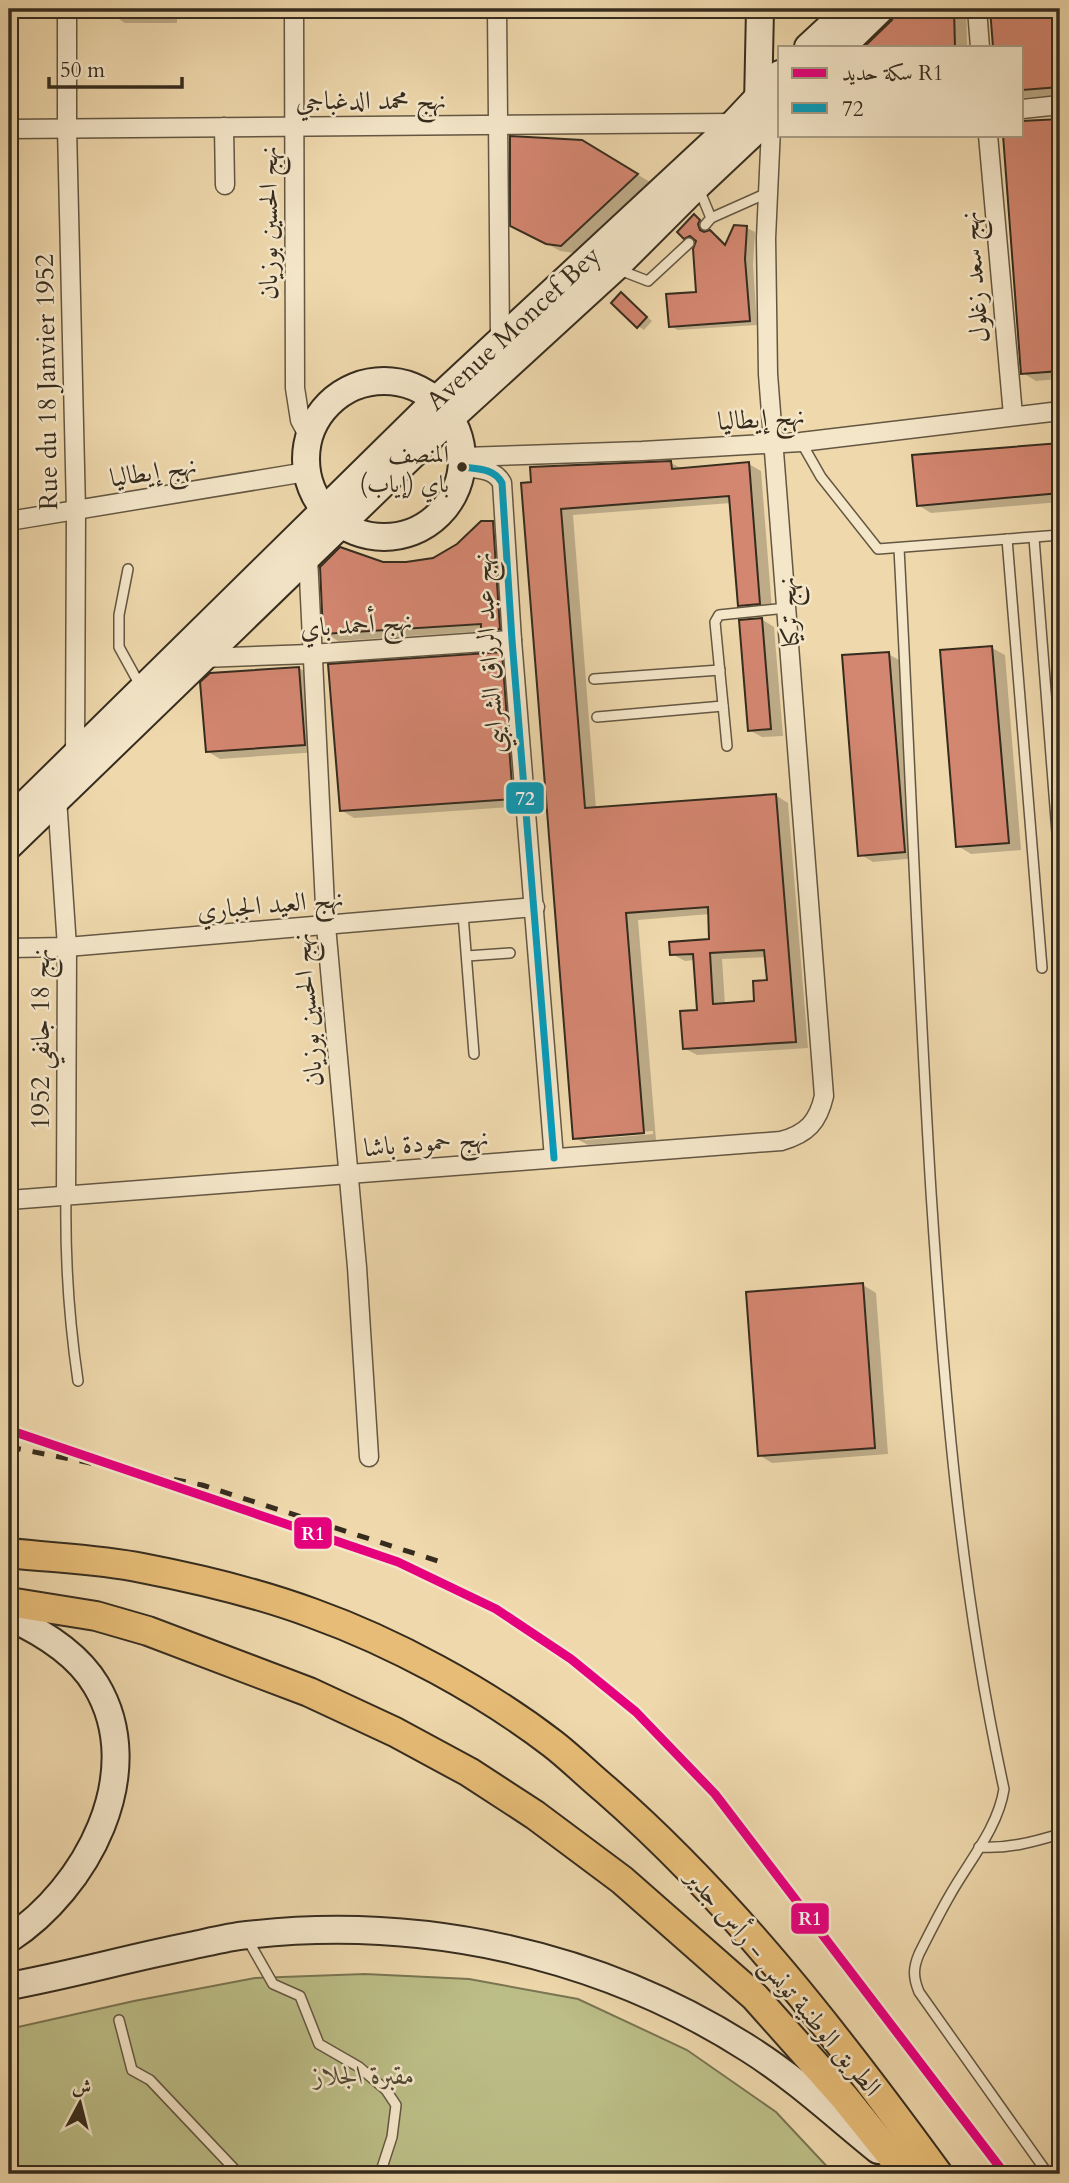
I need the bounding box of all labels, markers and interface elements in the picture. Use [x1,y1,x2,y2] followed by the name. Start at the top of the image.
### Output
[49,46,182,90] scale bar
[778,46,1024,136] legend
[60,56,105,85] text: 50 m
[842,59,944,88] text: سكة حديد R1
[296,83,446,124] street label: نهج محمد الدغباجي
[842,95,864,124] text: 72
[251,146,292,300] street label: نهج الحسين بوزيان
[951,209,1004,344] street label: نهج سعد زغلول
[419,238,608,418] street label: Avenue Moncef Bey
[27,253,66,511] street label: Rue du 18 Janvier 1952
[716,398,806,445] street label: نهج إيطاليا
[359,438,449,503] place label: المنصف باي (إياب)
[107,447,200,502] street label: نهج إيطاليا
[455,460,469,474] marker: المنصف باي (إياب)
[464,551,519,755] street label: نهج عبد الرزاق الشرايبي
[769,575,814,648] street label: نهج تركيا
[299,603,414,652] street label: نهج أحمد باي
[505,781,545,815] line badge: 72
[515,786,535,812] text: 72
[195,881,345,934] street label: نهج العيد الجباري
[283,931,338,1088] street label: نهج الحسين بوزيان
[23,948,66,1130] street label: نهج 18 جانفي 1952
[362,1120,490,1171] street label: نهج حمودة باشا
[293,1516,333,1550] line badge: R1
[301,1521,325,1547] text: R1
[676,1859,889,2104] street label: الطريق الوطنية تونس - رأس جدير
[790,1902,830,1935] line badge: R1
[798,1906,822,1932] text: R1
[311,2058,415,2093] park label: مقبرة الجلاز
[46,2068,116,2138] north arrow
[71,2073,93,2101] text: ش

